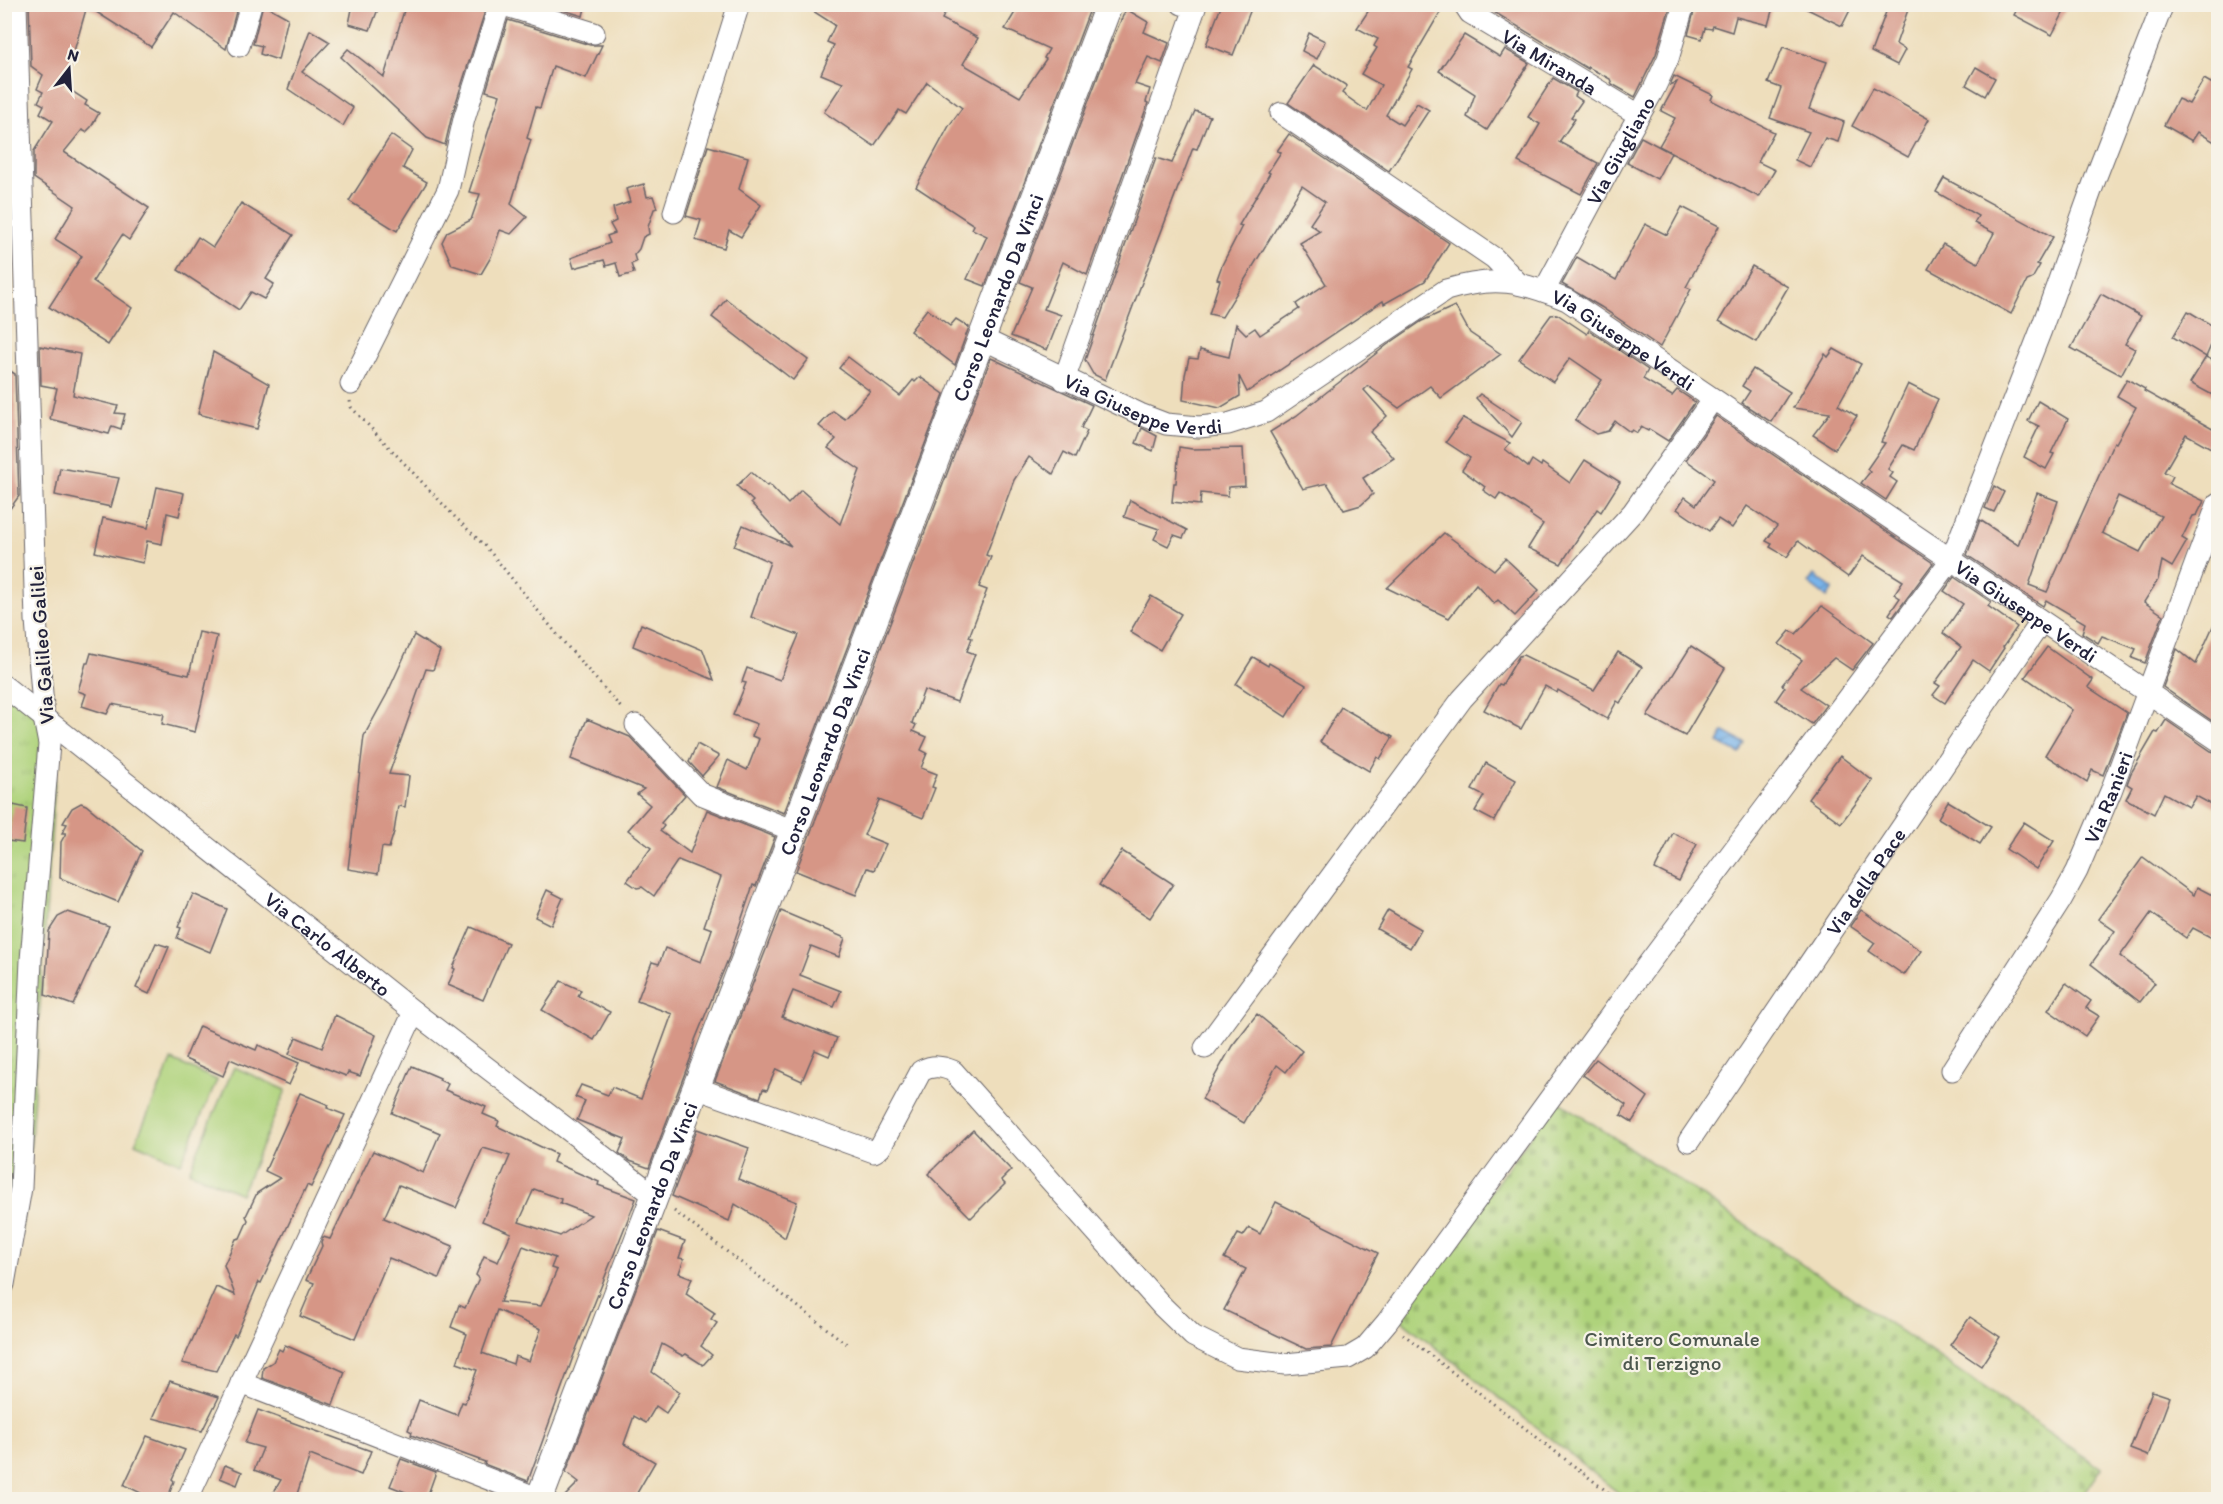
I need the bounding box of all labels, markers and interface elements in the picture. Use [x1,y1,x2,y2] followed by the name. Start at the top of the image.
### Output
[1497,23,1602,100] street label: Via Miranda
[39,39,99,99] north arrow
[65,44,81,66] text: N
[1580,92,1660,209] street label: Via Giugliano
[946,190,1048,405] street label: Corso Leonardo Da Vinci
[1549,283,1700,395] street label: Via Giuseppe Verdi
[1060,367,1223,440] street label: Via Giuseppe Verdi
[1951,554,2103,668] street label: Via Giuseppe Verdi
[23,565,59,725] street label: Via Galileo Galilei
[773,644,875,859] street label: Corso Leonardo Da Vinci
[2078,748,2137,847] street label: Via Ranieri
[1820,823,1911,940] street label: Via della Pace
[260,886,396,1001] street label: Via Carlo Alberto
[600,1098,702,1313] street label: Corso Leonardo Da Vinci
[1584,1326,1760,1375] park label: Cimitero Comunale di Terzigno

